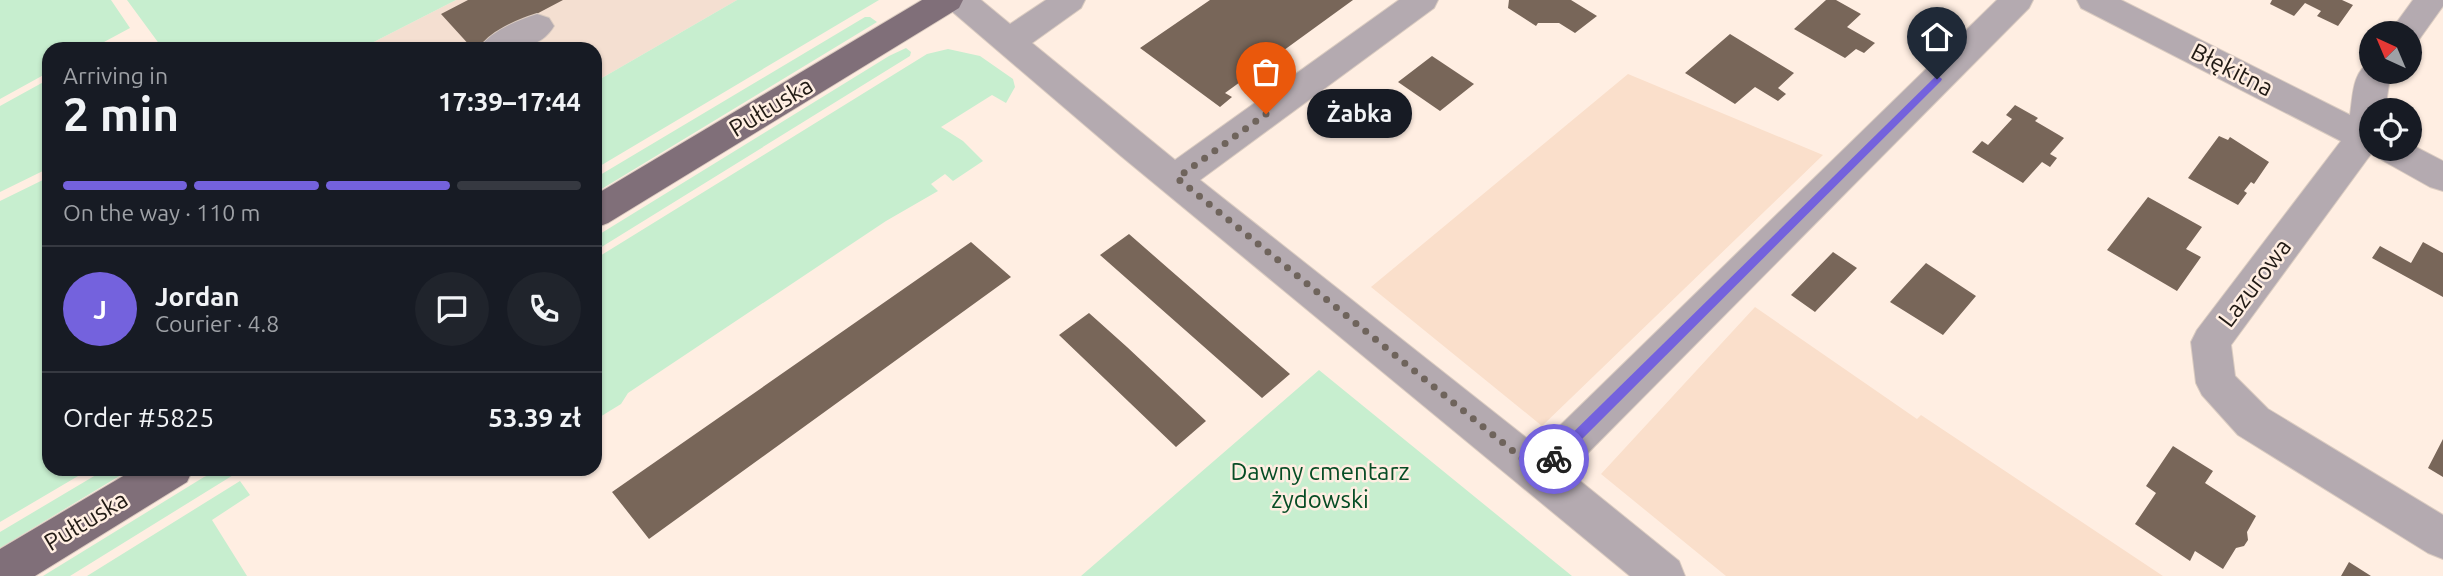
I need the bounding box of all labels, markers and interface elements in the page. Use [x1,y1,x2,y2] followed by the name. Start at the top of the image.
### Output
[1907,7,1967,79] pin
[1918,18,1956,56] icon: home
[2359,21,2422,84] north arrow
[2359,21,2422,161] map controls
[2187,37,2278,102] street label: Błękitna
[1236,42,1296,114] pin
[1247,53,1285,91] icon: bag
[63,63,168,88] text: Arriving in
[724,71,817,142] street label: Pułtuska
[438,87,581,116] text: 17:39–17:44
[63,88,179,140] text: 2 min
[1308,90,1413,138] callout: Żabka
[2359,98,2422,161] button: locate
[1327,101,1392,126] text: Żabka
[63,200,260,225] text: On the way · 110 m
[2213,233,2296,332] street label: Lazurowa
[415,272,489,346] button: chat
[507,272,581,346] button: phone
[155,282,240,311] text: Jordan
[93,295,107,324] text: J
[155,311,279,336] text: Courier · 4.8
[63,403,214,432] text: Order #5825
[488,403,581,432] text: 53.39 zł
[1519,424,1589,494] courier
[1535,440,1573,478] icon: bike
[1230,458,1410,513] park label: Dawny cmentarz żydowski
[39,485,132,556] street label: Pułtuska

